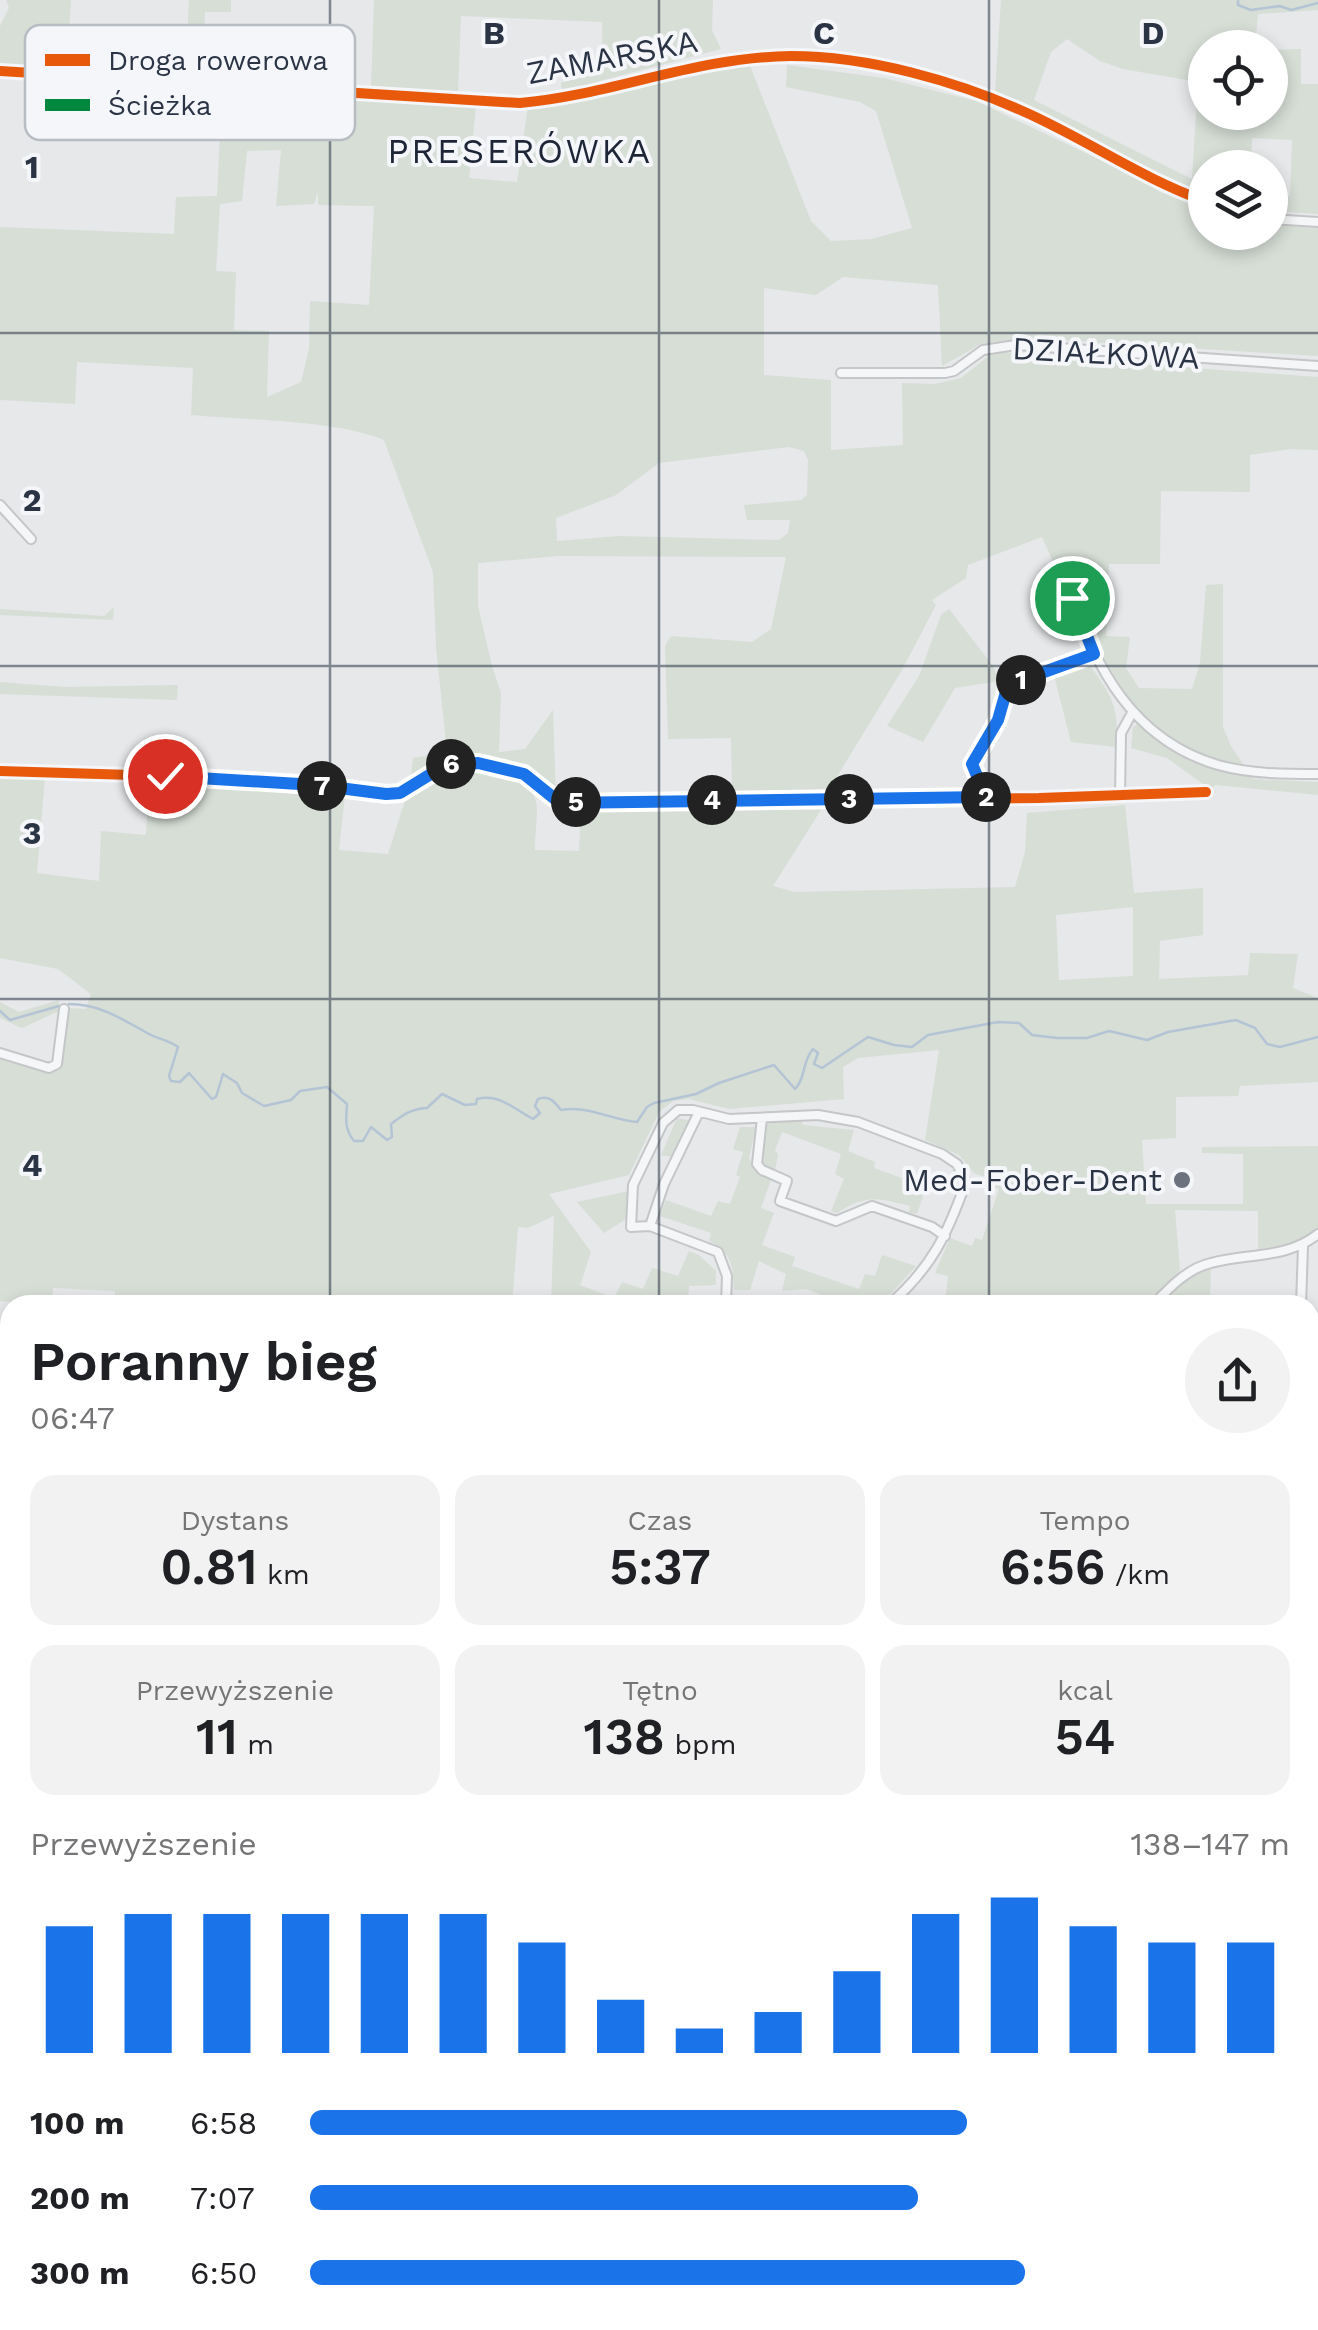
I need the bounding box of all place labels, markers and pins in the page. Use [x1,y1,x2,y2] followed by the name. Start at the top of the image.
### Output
[1030,556,1115,641] pin
[996,655,1046,705] pin: 1
[123,734,208,819] pin
[426,739,476,789] pin: 6
[297,761,347,811] pin: 7
[961,772,1011,822] pin: 2
[824,774,874,824] pin: 3
[687,775,737,825] pin: 4
[551,777,601,827] pin: 5
[903,1161,1162,1199] place label: Med-Fober-Dent
[1171,1169,1193,1191] marker: Med-Fober-Dent

